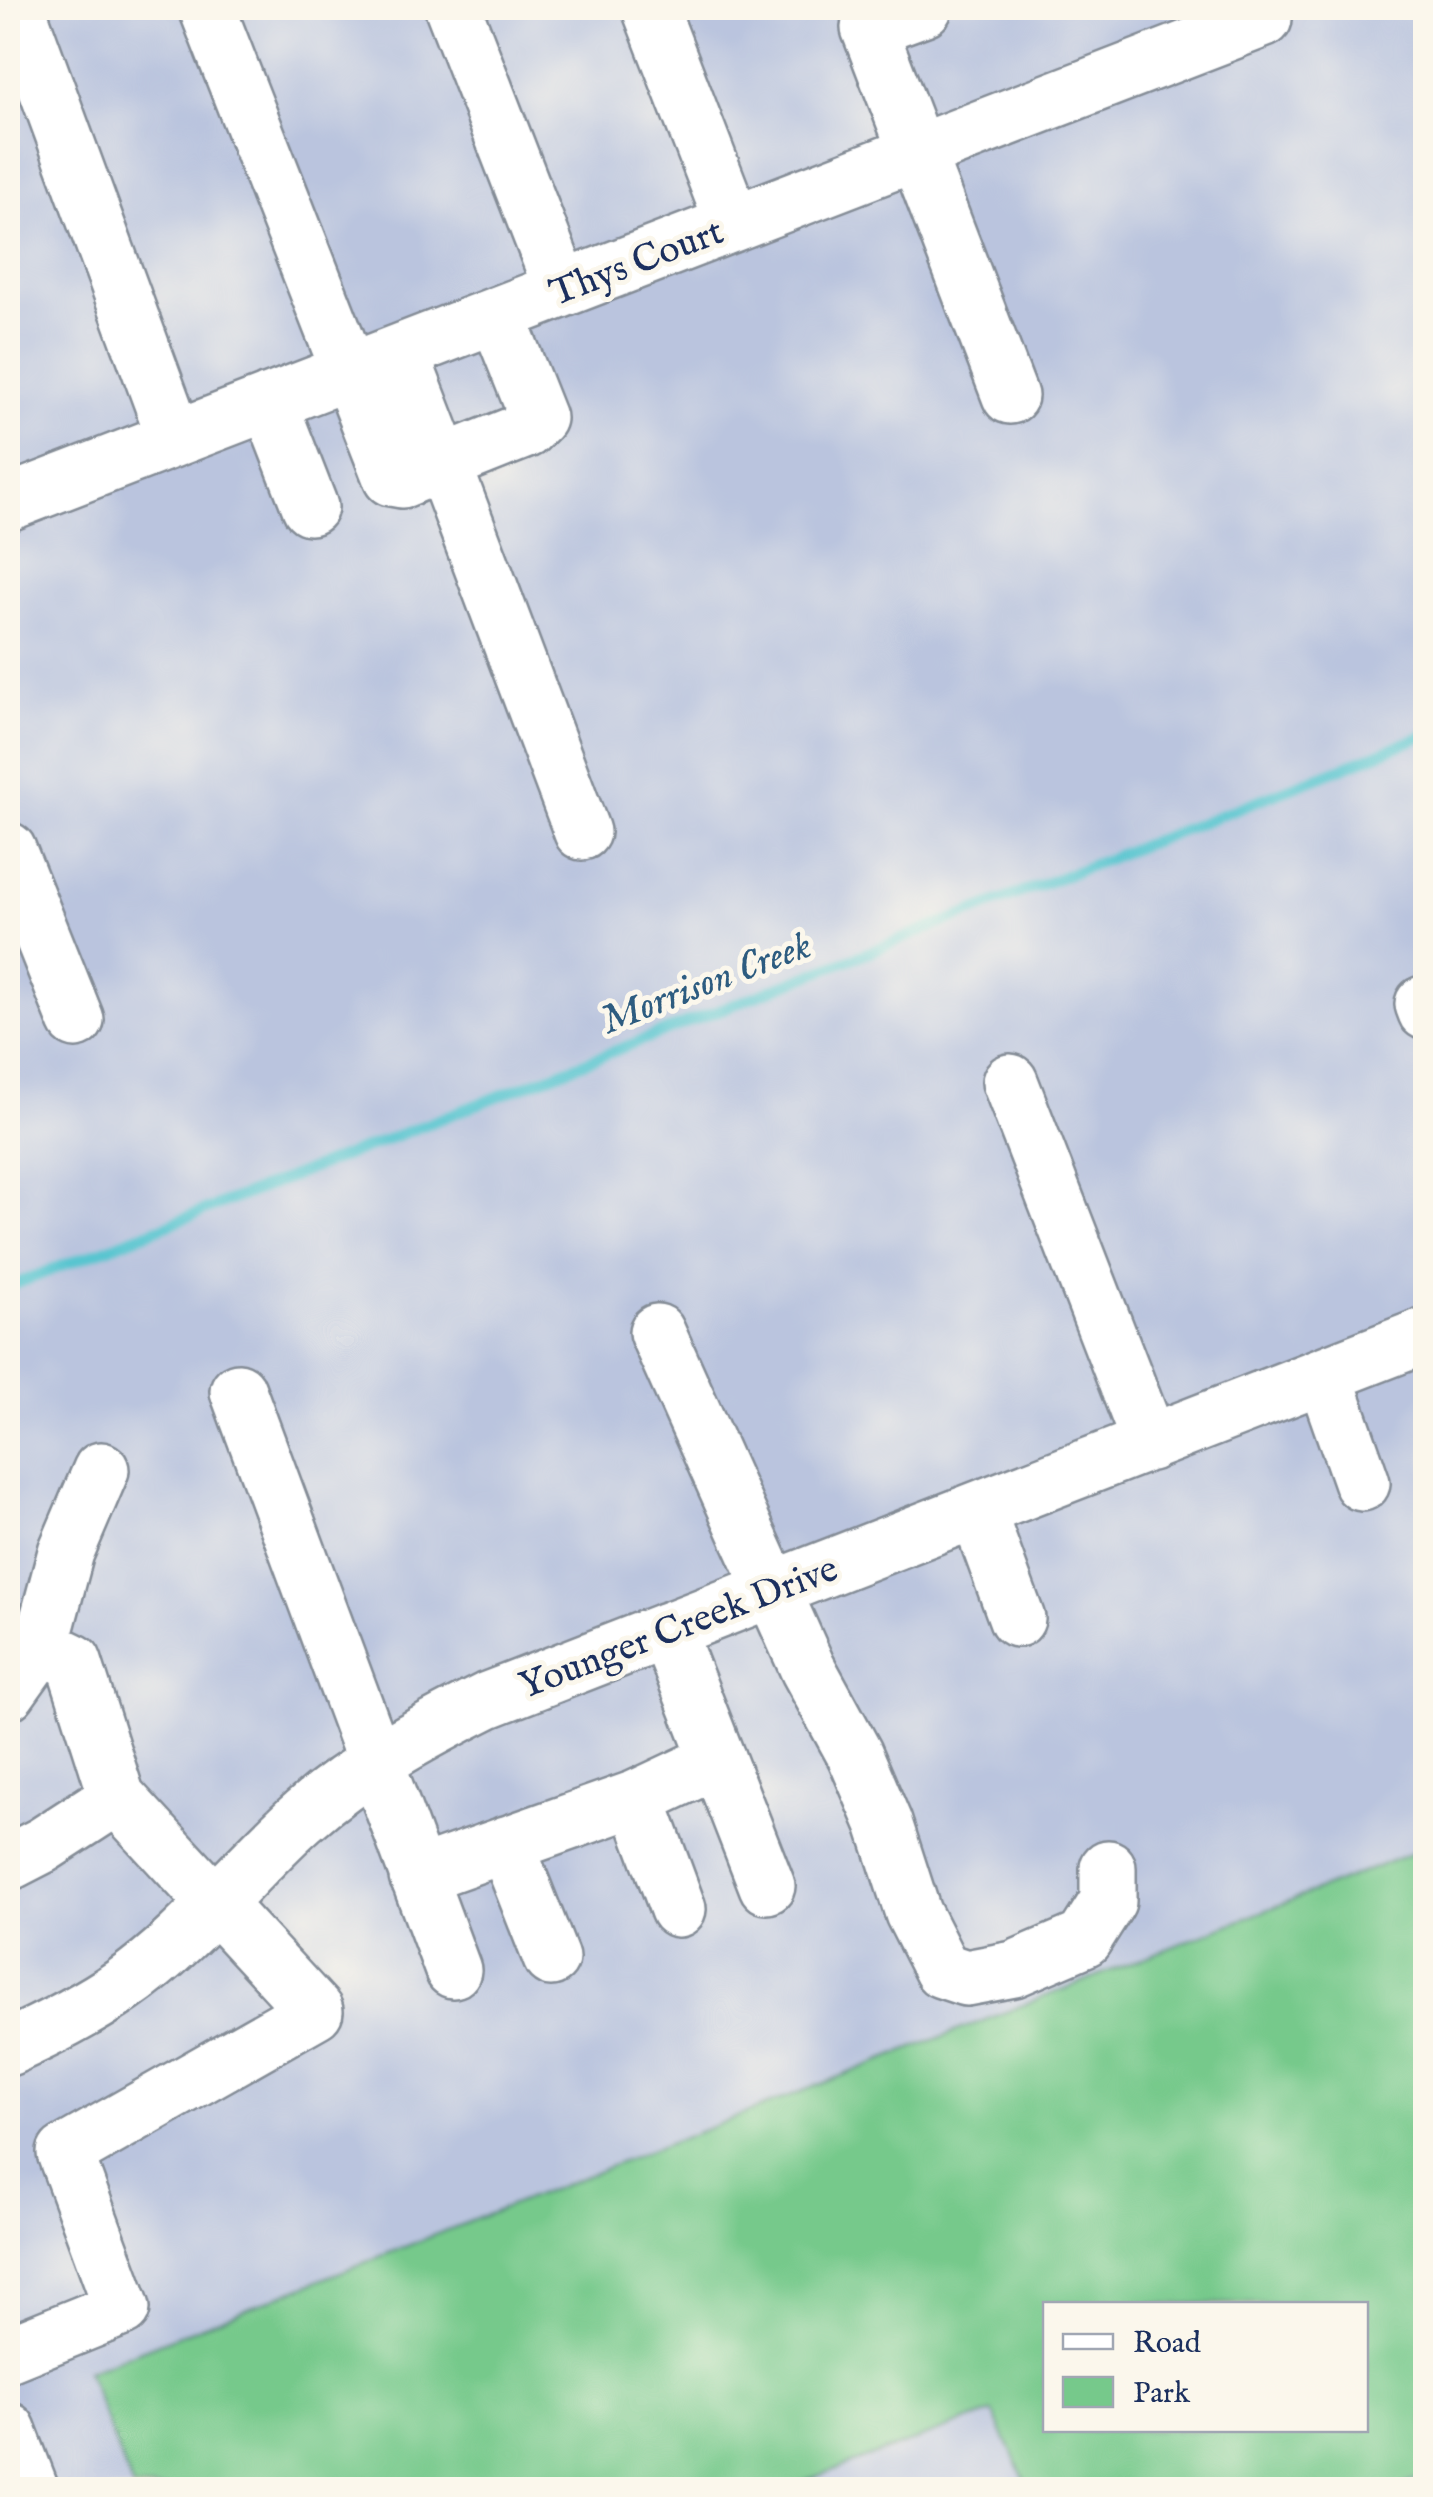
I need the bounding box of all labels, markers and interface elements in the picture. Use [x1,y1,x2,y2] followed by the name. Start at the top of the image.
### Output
[543,209,731,319] street label: Thys Court
[594,921,819,1048] water label: Morrison Creek
[513,1546,845,1712] street label: Younger Creek Drive
[1043,2302,1368,2432] legend
[1133,2325,1202,2363] text: Road
[1133,2375,1191,2413] text: Park

